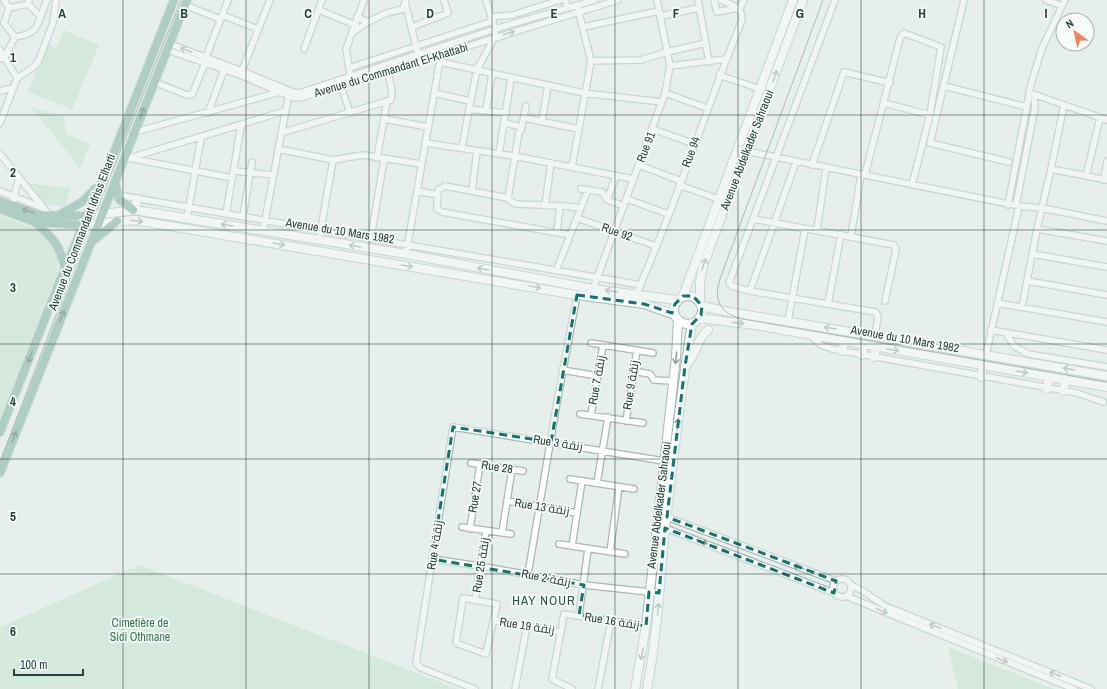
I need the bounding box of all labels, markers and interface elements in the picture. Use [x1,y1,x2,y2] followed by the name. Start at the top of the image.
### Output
[58,5,66,22] text: A
[180,5,188,22] text: B
[304,5,312,22] text: C
[426,5,434,22] text: D
[550,5,558,22] text: E
[673,5,680,22] text: F
[796,5,804,22] text: G
[918,5,926,22] text: H
[1045,5,1048,22] text: I
[1055,12,1095,52] north arrow
[1063,16,1076,31] text: N
[503,29,516,36] one-way arrow
[311,39,470,101] street label: Avenue du Commandant El-Khattabi
[180,45,192,53] one-way arrow
[10,49,16,66] text: 1
[771,71,779,83] one-way arrow
[716,87,777,213] street label: Avenue Abdelkader Sahraoui
[138,107,146,119] one-way arrow
[633,129,659,165] street label: Rue 91
[678,134,704,170] street label: Rue 94
[44,151,119,314] street label: Avenue du Commandant Idriss Elharti
[10,164,16,181] text: 2
[21,207,34,214] one-way arrow
[284,214,395,247] street label: Avenue du 10 Mars 1982
[130,217,143,224] one-way arrow
[599,219,635,245] street label: Rue 92
[220,221,233,229] one-way arrow
[272,240,285,248] one-way arrow
[349,242,362,250] one-way arrow
[701,258,709,270] one-way arrow
[400,262,413,270] one-way arrow
[477,264,490,272] one-way arrow
[10,279,16,296] text: 3
[529,283,542,291] one-way arrow
[605,287,618,295] one-way arrow
[59,311,67,323] one-way arrow
[731,319,744,327] one-way arrow
[849,321,960,356] street label: Avenue du 10 Mars 1982
[824,324,837,332] one-way arrow
[887,346,900,354] one-way arrow
[25,350,33,362] one-way arrow
[672,351,680,364] one-way arrow
[585,354,609,406] street label: Rue 7 زنقة
[619,359,643,411] street label: Rue 9 زنقة
[1062,365,1075,373] one-way arrow
[1015,368,1028,376] one-way arrow
[10,393,16,410] text: 4
[674,418,682,431] one-way arrow
[11,431,19,443] one-way arrow
[532,431,584,455] street label: Rue 3 زنقة
[643,441,675,570] street label: Avenue Abdelkader Sahraoui
[480,457,514,477] street label: Rue 28
[464,479,486,514] street label: Rue 27
[513,495,571,519] street label: Rue 13 زنقة
[10,508,16,525] text: 5
[423,519,447,571] street label: Rue 4 زنقة
[469,536,493,594] street label: Rue 25 زنقة
[695,539,707,547] one-way arrow
[793,563,805,571] one-way arrow
[520,565,572,591] street label: Rue 2 زنقة
[512,592,576,609] district label: HAY NOUR
[654,603,661,616] one-way arrow
[875,608,887,616] one-way arrow
[583,609,641,633] street label: Rue 16 زنقة
[498,614,556,638] street label: Rue 19 زنقة
[110,615,170,645] park label: Cimetière de Sidi Othmane
[929,622,941,629] one-way arrow
[10,623,16,640] text: 6
[638,647,646,660] one-way arrow
[14,651,83,677] scale bar
[20,657,47,673] text: 100 m
[996,657,1008,664] one-way arrow
[1050,670,1062,678] one-way arrow

